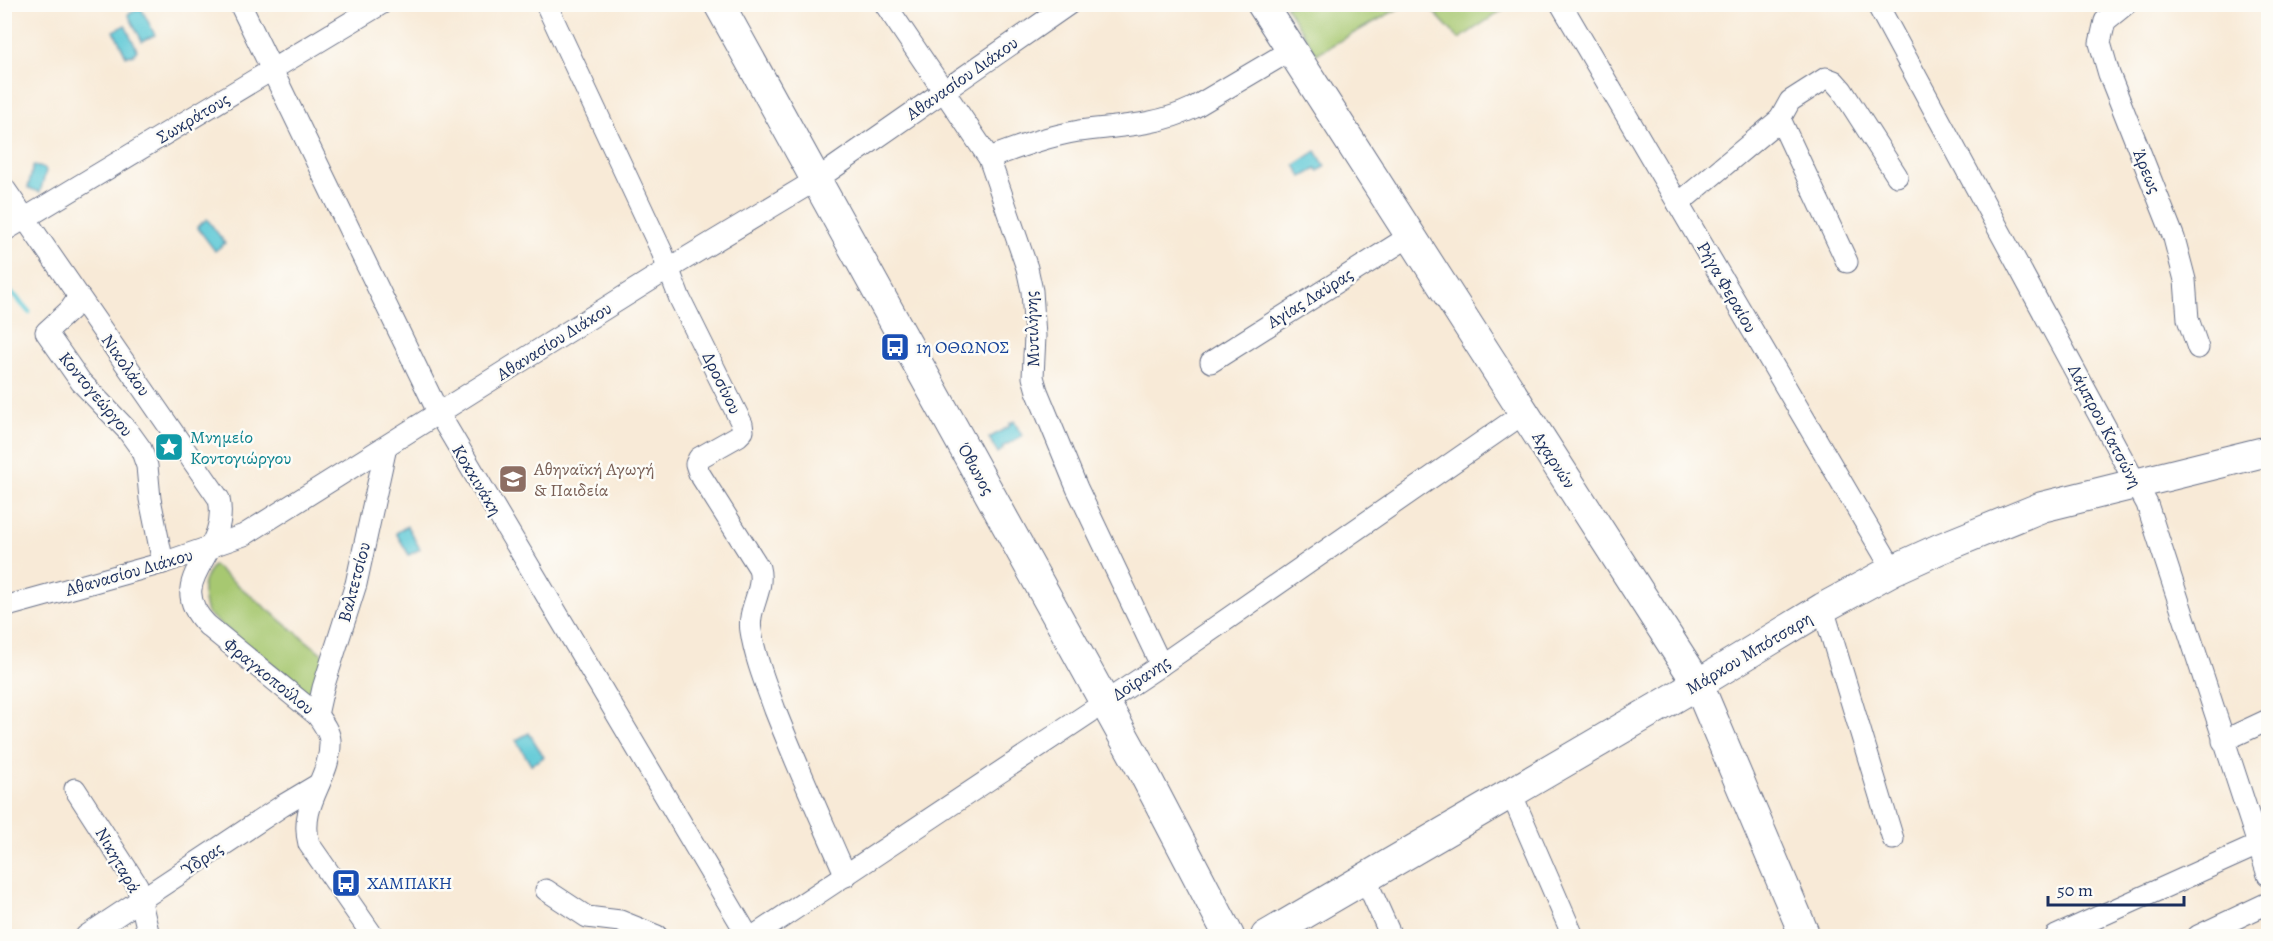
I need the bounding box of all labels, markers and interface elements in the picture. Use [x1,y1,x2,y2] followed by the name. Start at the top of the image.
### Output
[900,30,1023,126] street label: Αθανασίου Διάκου
[152,87,234,149] street label: Σωκράτους
[2127,145,2167,197] street label: Άρεως
[1691,237,1763,337] street label: Ρήγα Φεραίου
[1262,262,1357,334] street label: Αγίας Λαύρας
[1019,290,1045,368] street label: Μυτιλήνης
[491,296,616,387] street label: Αθανασίου Διάκου
[96,329,156,401] street label: Νικολάου
[879,331,911,363] bus stop icon: 1η ΟΘΩΝΟΣ
[916,335,1009,359] place label: 1η ΟΘΩΝΟΣ
[53,346,139,442] street label: Κοντογεώργου
[697,348,747,418] street label: Δροσίνου
[2062,359,2148,492] street label: Λάμπρου Κατσώνη
[190,425,292,470] place label: Μνημείο Κοντογιώργου
[1526,426,1581,493] street label: Αχαρνών
[153,431,185,463] place icon: Μνημείο Κοντογιώργου
[951,438,1000,499] street label: Όθωνος
[446,440,508,520] street label: Κοκκινάκη
[533,457,654,502] place label: Αθηναϊκή Αγωγή & Παιδεία
[497,463,529,495] school or university icon: Αθηναϊκή Αγωγή & Παιδεία
[332,539,376,625] street label: Βαλτετσίου
[62,542,195,602] street label: Αθανασίου Διάκου
[1681,606,1817,700] street label: Μάρκου Μπότσαρη
[219,632,319,720] street label: Φραγκοπούλου
[1107,650,1175,706] street label: Δοϊρανης
[90,823,147,898] street label: Νικηταρά
[176,836,228,882] street label: Ύδρας
[330,867,362,899] bus stop icon: ΧΑΜΠΑΚΗ
[2048,869,2184,907] scale bar
[367,871,452,895] place label: ΧΑΜΠΑΚΗ
[2057,878,2093,902] text: 50 m

